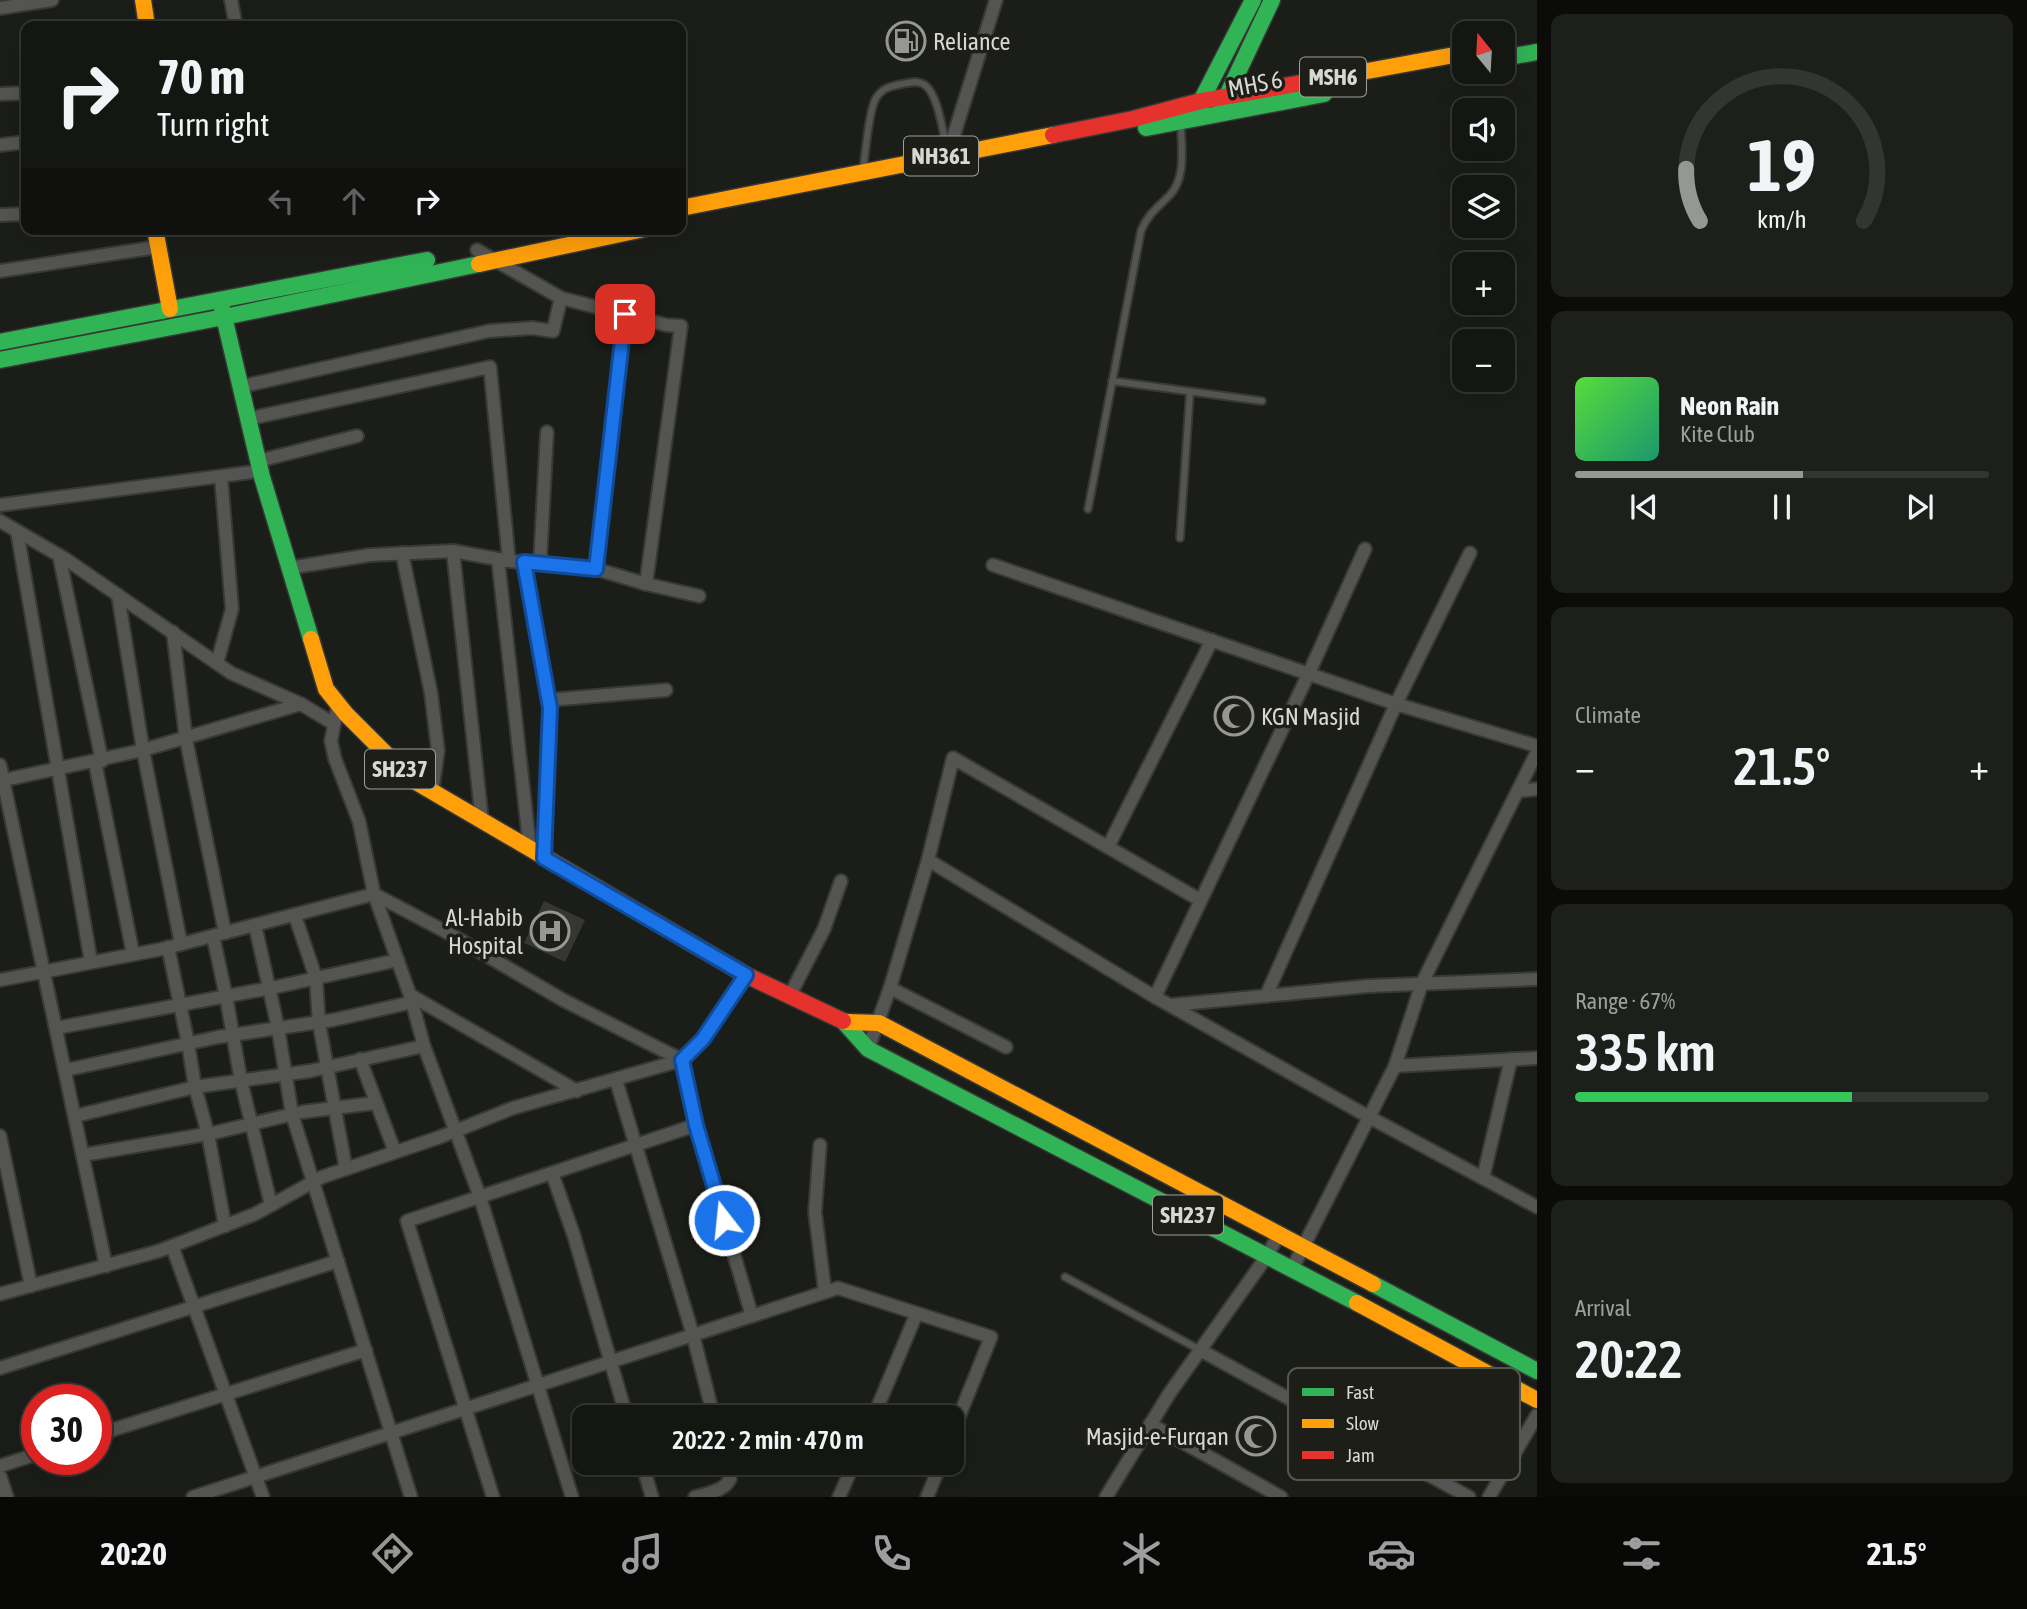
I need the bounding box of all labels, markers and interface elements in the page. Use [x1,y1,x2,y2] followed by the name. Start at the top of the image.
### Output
[885,20,927,62] fuel station icon: Reliance
[1452,21,1516,84] north arrow
[1452,21,1515,392] map controls
[933,28,1010,55] place label: Reliance
[157,48,245,104] text: 70 m
[42,49,133,140] icon: right
[1300,58,1366,96] road number: MSH6
[1226,66,1284,102] street label: MHS 6
[1452,98,1515,161] button: sound
[157,106,270,143] text: Turn right
[1748,124,1816,207] text: 19
[904,136,978,176] road number: NH361
[1452,175,1515,238] button: layers
[262,182,300,220] icon: left
[335,182,373,220] icon: ahead
[408,182,446,220] icon: right
[1757,205,1807,233] text: km/h
[1452,252,1515,315] button: +
[595,284,655,344] pin
[606,295,644,333] icon: arrive
[1452,329,1515,392] button: −
[1680,391,1779,421] text: Neon Rain
[1680,421,1755,447] text: Kite Club
[1625,488,1663,526] icon: previous
[1763,488,1801,526] icon: pause
[1901,488,1939,526] icon: next
[1213,695,1255,737] mosque icon: KGN Masjid
[1575,702,1641,728] text: Climate
[1261,703,1360,730] place label: KGN Masjid
[1734,736,1830,796] text: 21.5°
[1575,745,1595,788] text: −
[1969,745,1989,788] text: +
[365,750,435,789] road number: SH237
[446,904,524,959] place label: Al-Habib Hospital
[529,910,571,952] hospital icon: Al-Habib Hospital
[1575,988,1675,1014] text: Range · 67%
[1575,1022,1716,1082] text: 335 km
[687,1183,761,1257] position arrow
[1153,1196,1223,1234] road number: SH237
[1575,1295,1631,1321] text: Arrival
[1575,1329,1683,1389] text: 20:22
[1288,1368,1520,1480] legend
[1346,1381,1374,1403] text: Fast
[21,1384,112,1475] speed limit sign: 30
[1346,1412,1380,1434] text: Slow
[1235,1415,1277,1457] mosque icon: Masjid-e-Furqan
[1086,1423,1229,1450] place label: Masjid-e-Furqan
[672,1425,864,1455] text: 20:22 · 2 min · 470 m
[1346,1444,1375,1466] text: Jam
[368,1529,417,1578] icon: directions
[618,1529,667,1578] icon: music
[867,1529,916,1578] icon: phone
[1117,1529,1166,1578] icon: climate
[1367,1529,1416,1578] icon: car
[1617,1529,1666,1578] icon: filters
[100,1535,167,1572] text: 20:20
[1867,1535,1926,1572] text: 21.5°

